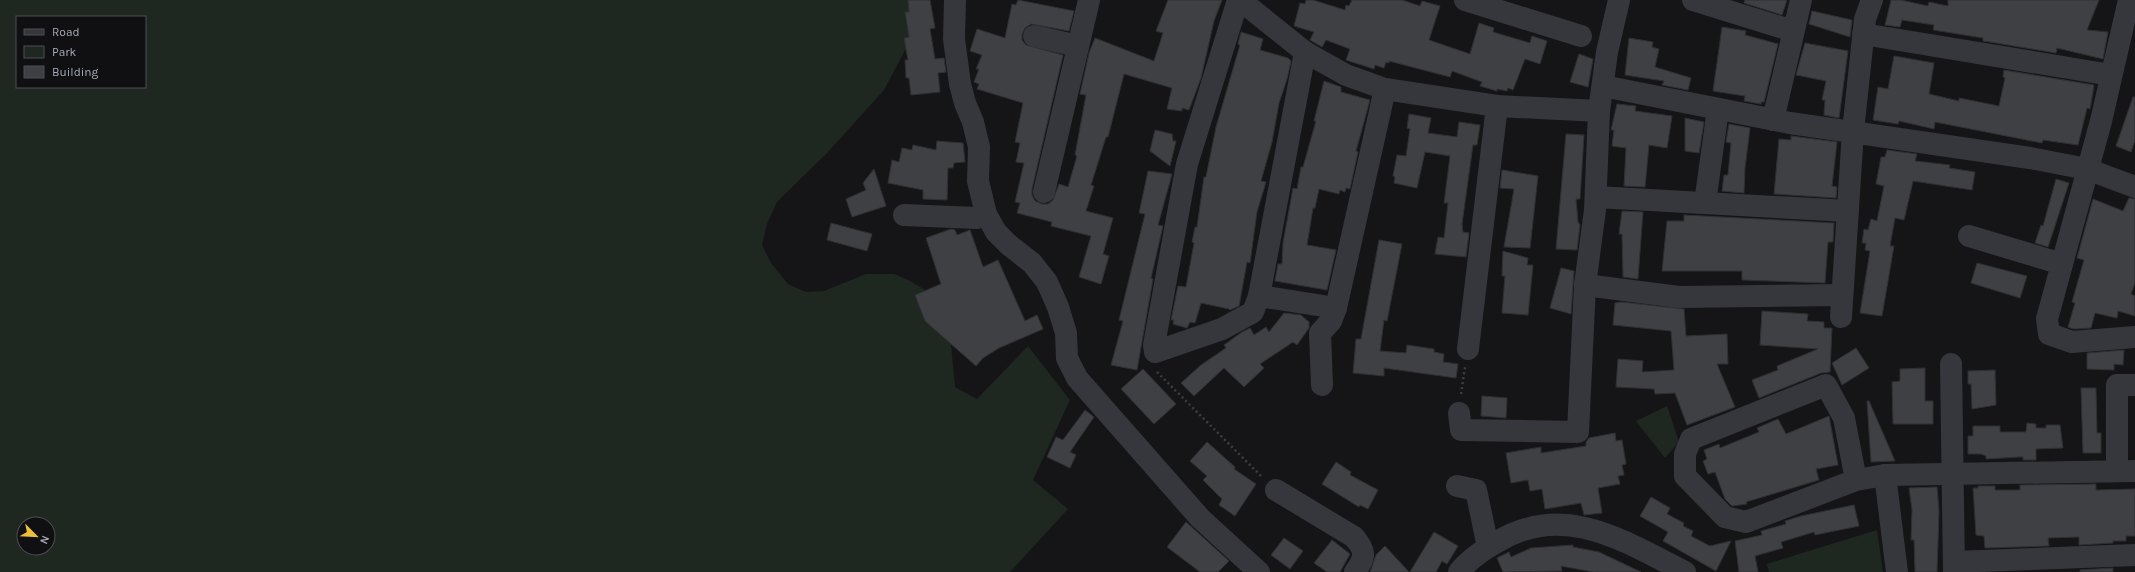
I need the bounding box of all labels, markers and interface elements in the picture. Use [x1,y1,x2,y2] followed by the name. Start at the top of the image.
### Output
[16,16,146,88] legend
[52,25,80,39] text: Road
[52,45,77,59] text: Park
[52,65,99,79] text: Building
[16,516,56,556] north arrow
[37,534,52,546] text: N

